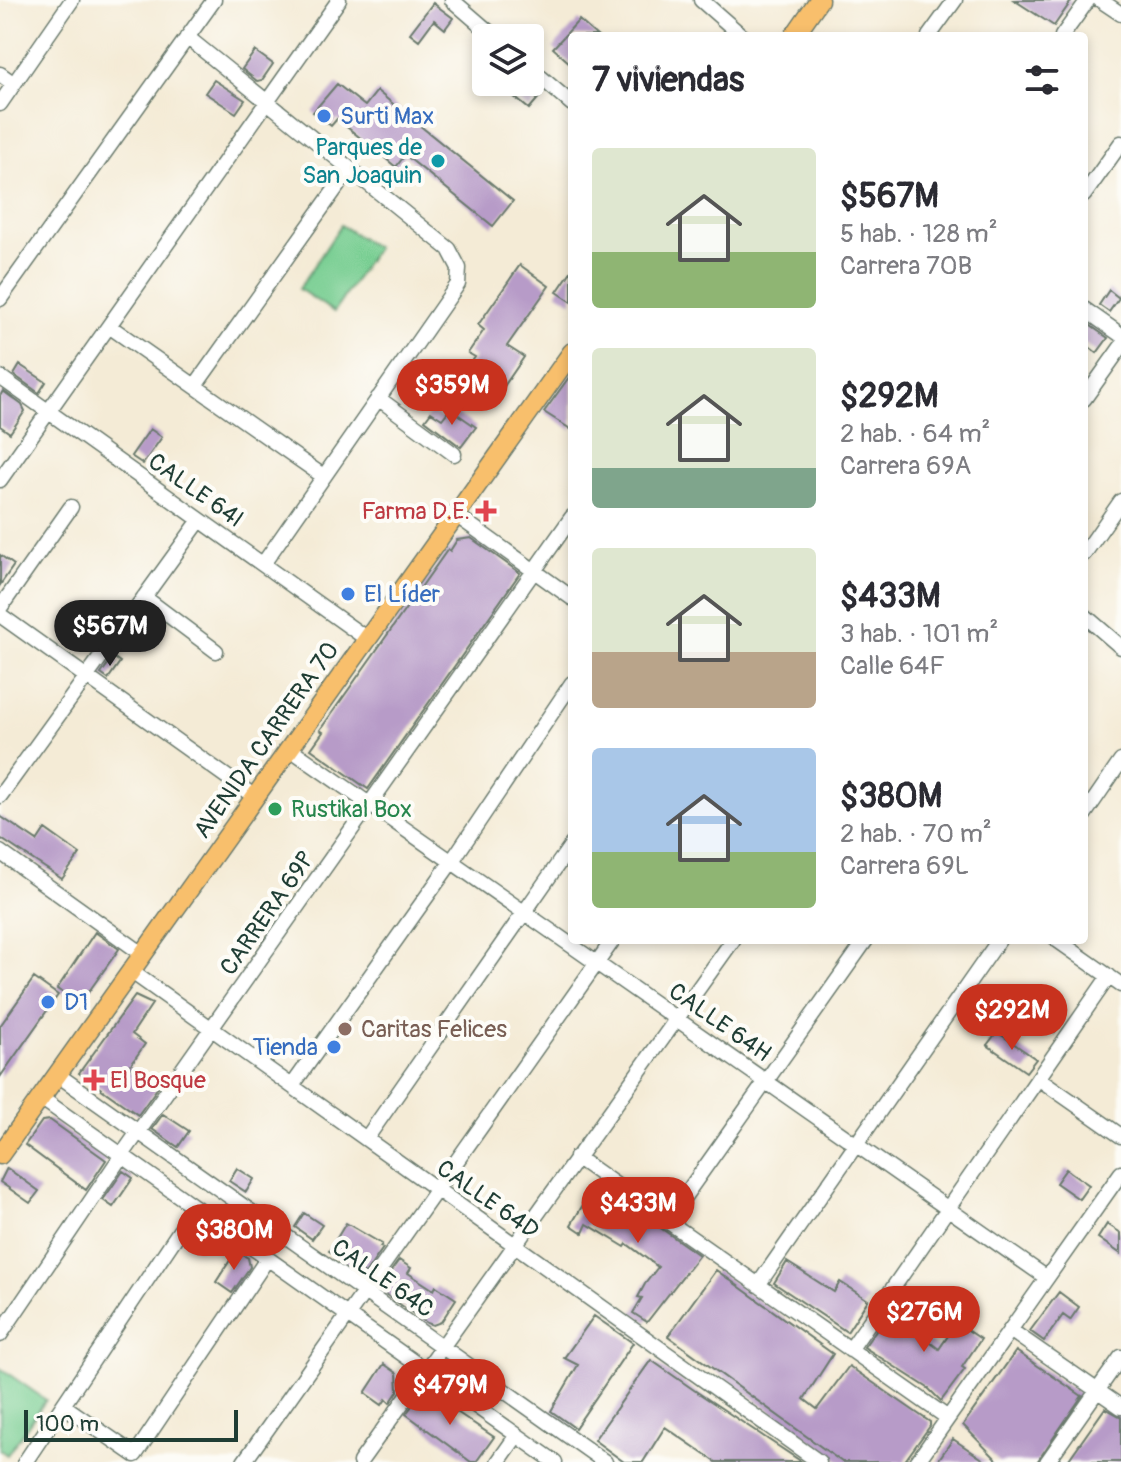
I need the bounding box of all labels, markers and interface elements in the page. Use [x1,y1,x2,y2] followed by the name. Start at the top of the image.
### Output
[472,24,544,96] map controls
[472,24,544,96] button: layers
[1020,58,1064,102] icon: filters
[592,59,744,102] text: 7 viviendas
[340,102,434,131] place label: Surti Max
[315,107,333,125] marker: Surti Max
[302,133,422,190] place label: Parques de San Joaquin
[429,152,447,170] marker: Parques de San Joaquin
[840,175,939,218] text: $567M
[656,180,752,276] icon: home
[840,218,998,250] text: 5 hab. · 128 m²
[840,250,972,282] text: Carrera 70B
[396,359,508,427] pin: $359M
[415,369,489,401] text: $359M
[840,375,938,418] text: $292M
[656,380,752,476] icon: home
[840,418,990,450] text: 2 hab. · 64 m²
[142,447,249,534] street label: CALLE 64I
[840,450,971,482] text: Carrera 69A
[362,497,470,526] place label: Farma D.E.
[477,502,495,520] marker: Farma D.E.
[840,575,941,618] text: $433M
[364,580,440,609] place label: El Líder
[656,580,752,676] icon: home
[339,585,357,603] marker: El Líder
[54,600,166,668] pin: $567M
[72,610,148,642] text: $567M
[840,618,998,650] text: 3 hab. · 101 m²
[188,637,345,844] street label: AVENIDA CARRERA 70
[840,650,945,682] text: Calle 64F
[840,775,942,818] text: $380M
[656,780,752,876] icon: home
[291,795,412,824] place label: Rustikal Box
[266,800,284,818] marker: Rustikal Box
[840,818,992,850] text: 2 hab. · 70 m²
[214,846,321,981] street label: CARRERA 69P
[840,850,969,882] text: Carrera 69L
[663,977,776,1068] street label: CALLE 64H
[956,984,1068,1052] pin: $292M
[64,988,88,1017] place label: D1
[39,993,57,1011] marker: D1
[974,994,1050,1026] text: $292M
[361,1015,507,1044] place label: Caritas Felices
[336,1020,354,1038] marker: Caritas Felices
[253,1033,318,1062] place label: Tienda
[325,1038,343,1056] marker: Tienda
[110,1066,206,1095] place label: El Bosque
[85,1071,103,1089] marker: El Bosque
[431,1154,544,1245] street label: CALLE 64D
[582,1177,694,1245] pin: $433M
[600,1187,676,1219] text: $433M
[178,1204,290,1272] pin: $380M
[195,1214,273,1246] text: $380M
[326,1233,439,1324] street label: CALLE 64C
[868,1286,980,1354] pin: $276M
[886,1296,962,1328] text: $276M
[394,1359,506,1427] pin: $479M
[412,1369,488,1401] text: $479M
[24,1406,238,1442] scale bar
[36,1410,99,1438] text: 100 m

